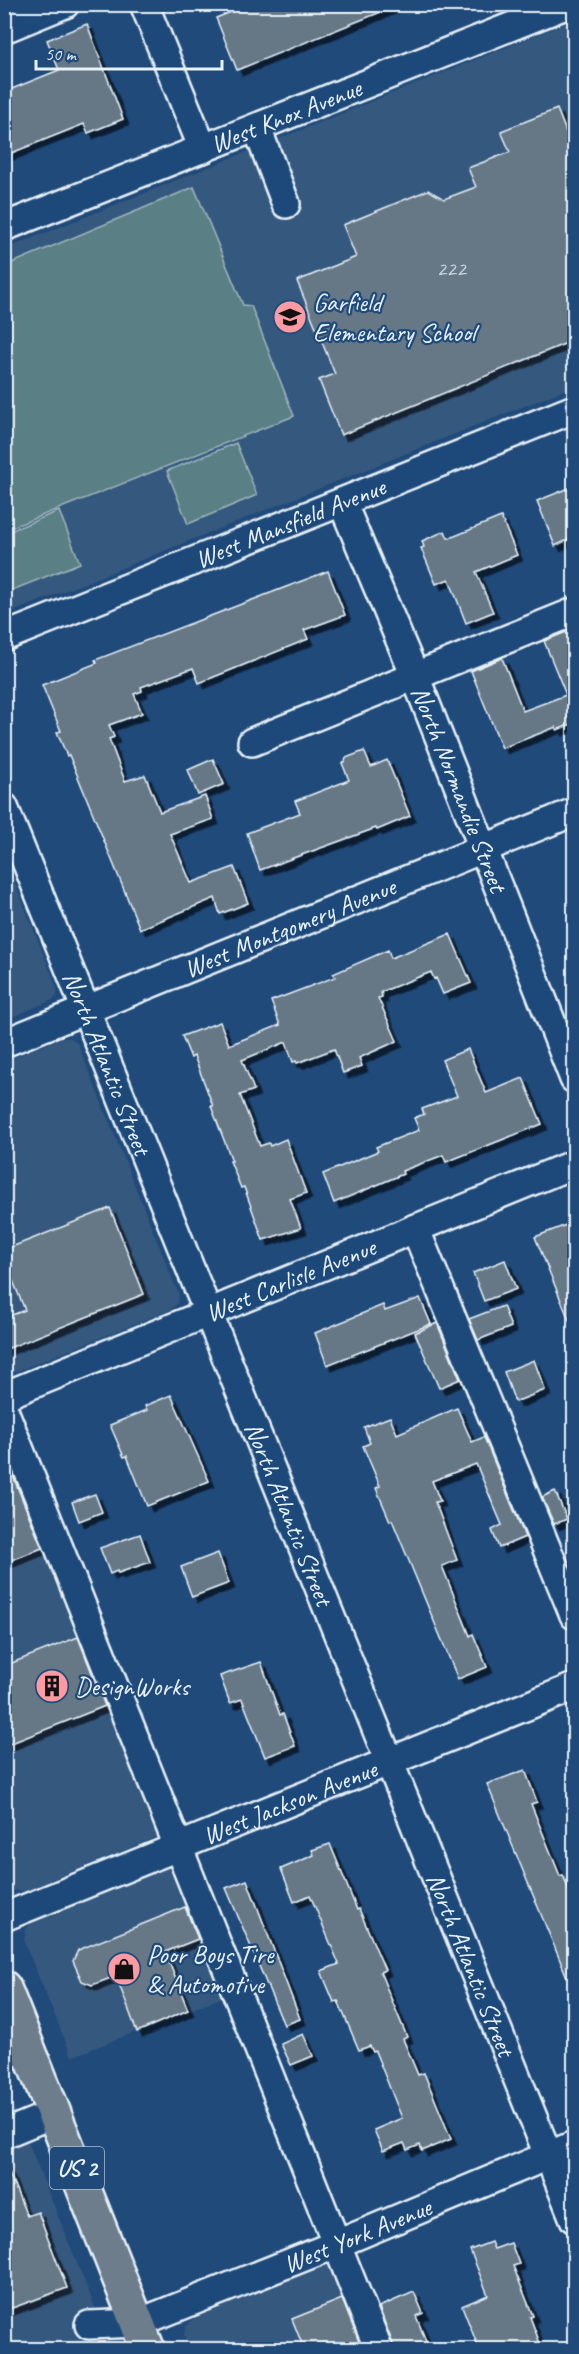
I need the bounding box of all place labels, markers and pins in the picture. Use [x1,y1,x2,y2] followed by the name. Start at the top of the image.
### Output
[313,286,480,349] place label: Garfield Elementary School
[272,299,308,335] school or university icon: Garfield Elementary School
[34,1668,70,1704] building icon: DesignWorks
[75,1670,191,1703] place label: DesignWorks
[147,1938,275,2001] place label: Poor Boys Tire & Automotive
[106,1951,142,1987] shop icon: Poor Boys Tire & Automotive

